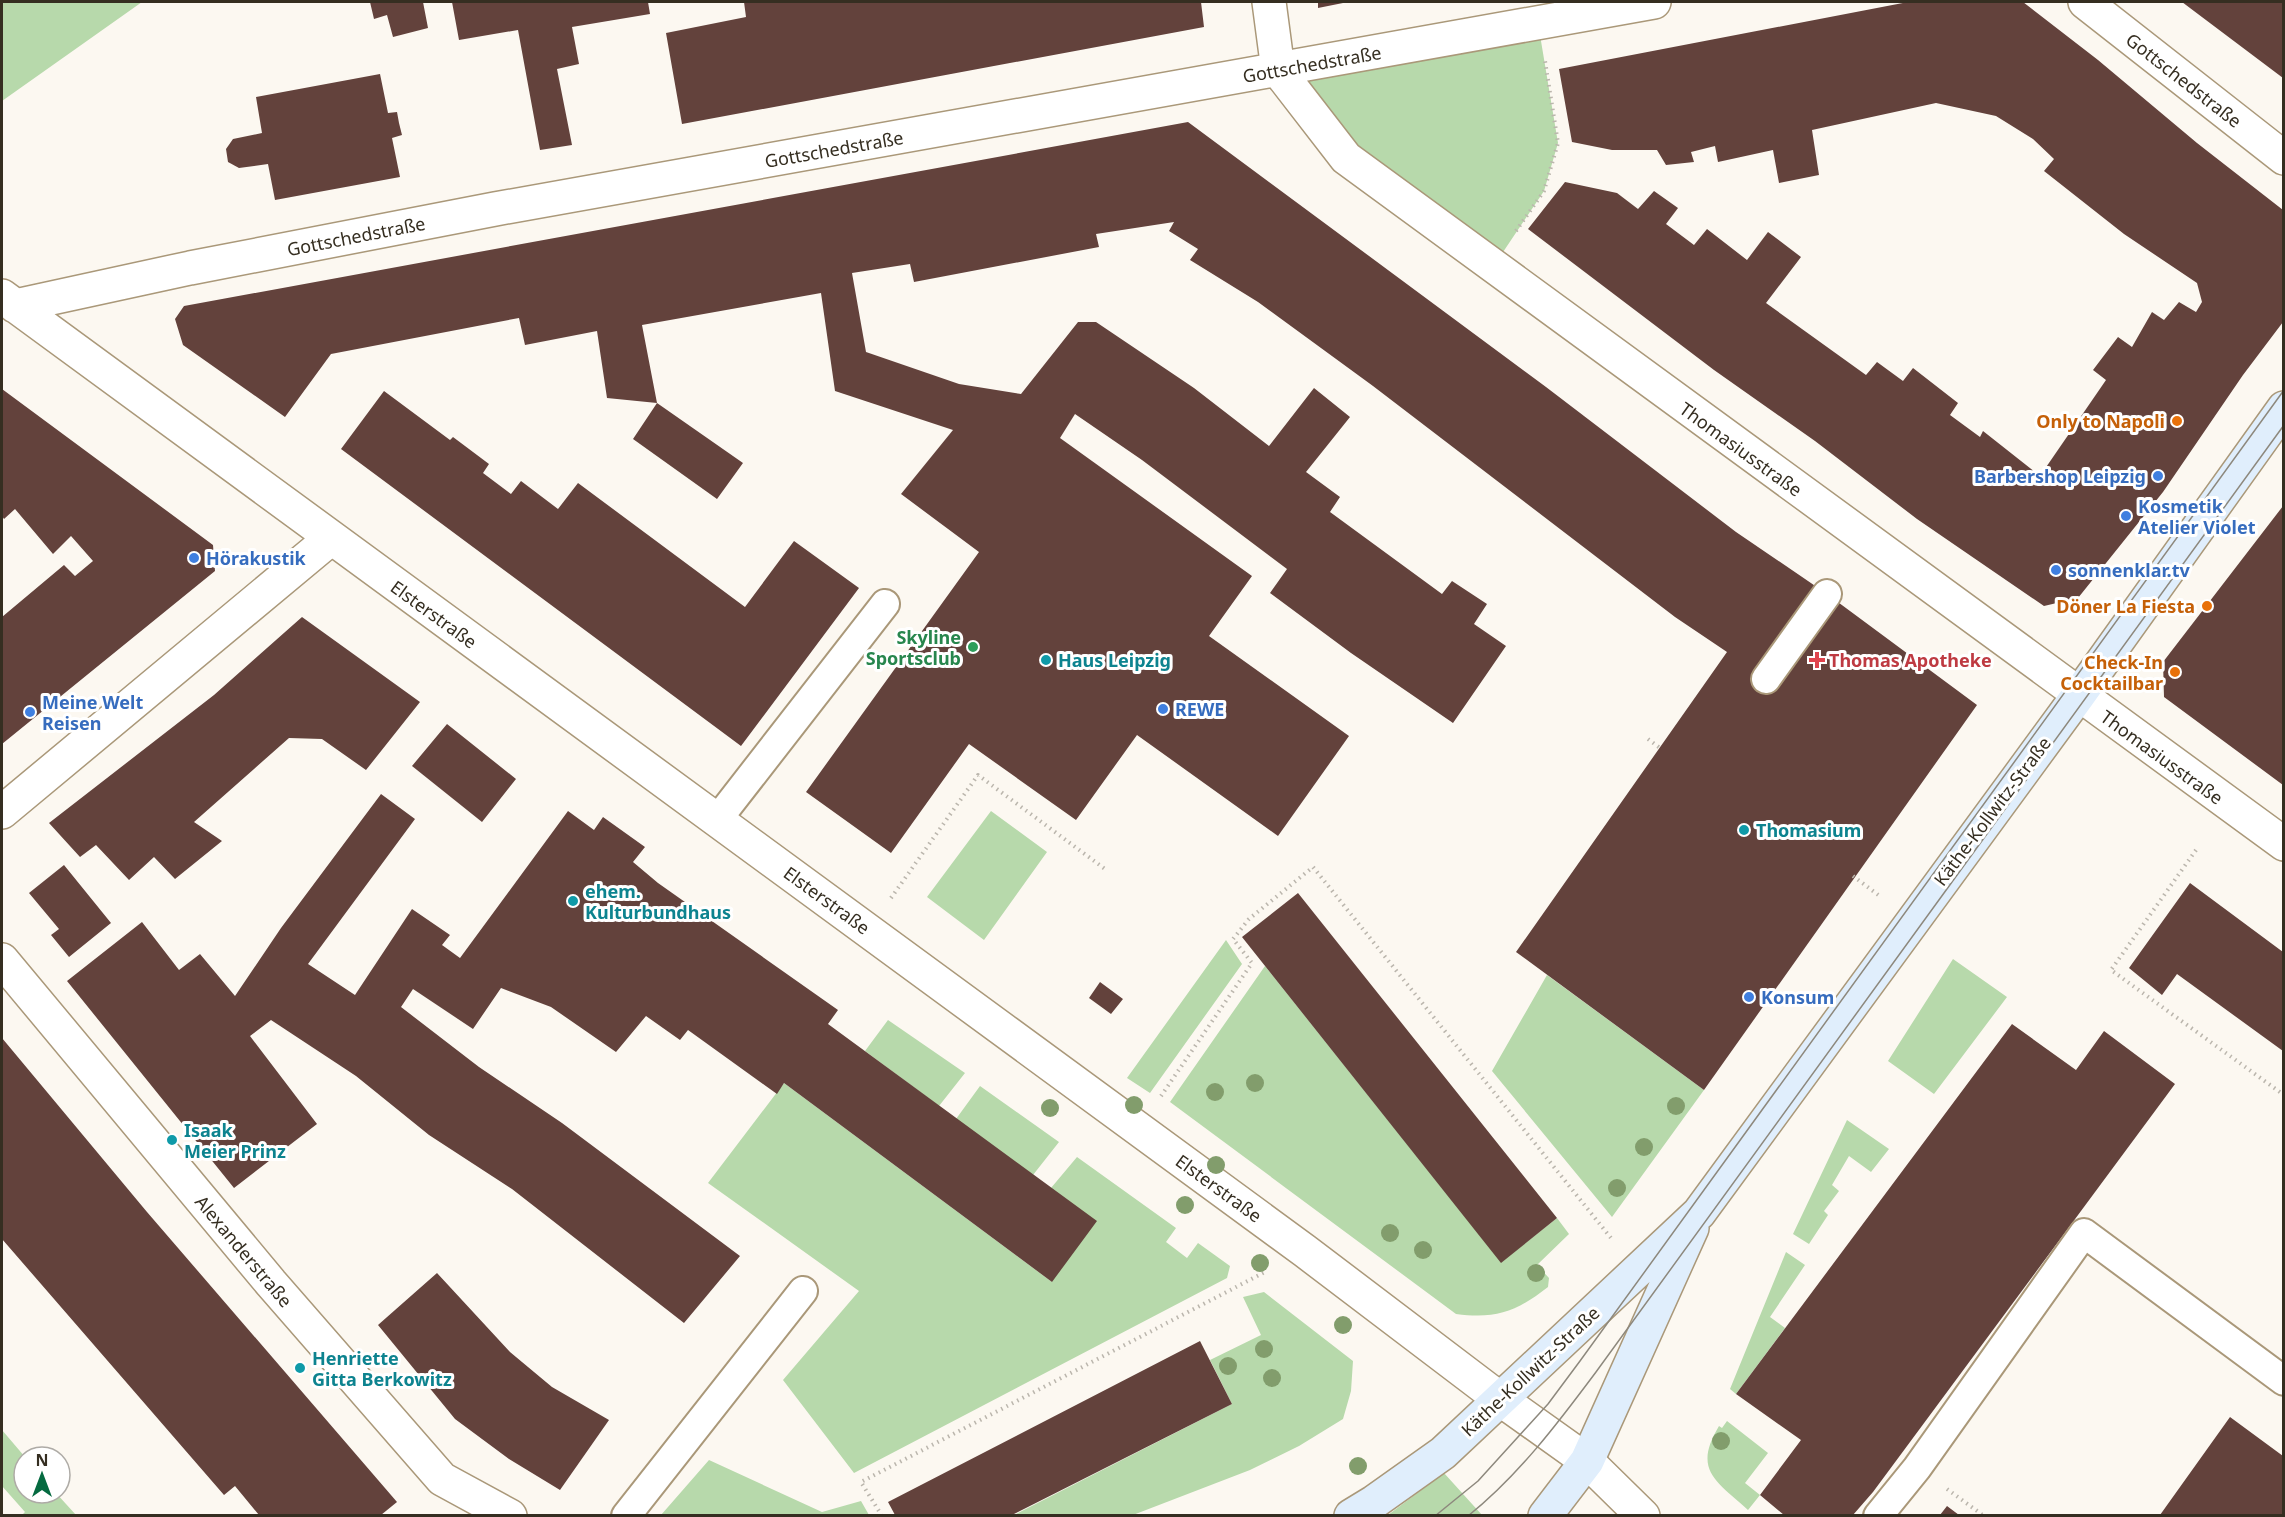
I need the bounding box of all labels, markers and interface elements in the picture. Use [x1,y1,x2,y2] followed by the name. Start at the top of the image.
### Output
[2121,27,2247,133] street label: Gottschedstraße
[1241,40,1383,88] street label: Gottschedstraße
[763,125,905,173] street label: Gottschedstraße
[285,211,427,261] street label: Gottschedstraße
[1675,396,1807,502] street label: Thomasiusstraße
[2036,409,2165,433] place label: Only to Napoli
[2170,414,2184,428] marker: Only to Napoli
[1974,464,2146,488] place label: Barbershop Leipzig
[2151,469,2165,483] marker: Barbershop Leipzig
[2138,494,2256,539] place label: Kosmetik Atelier Violet
[2119,509,2133,523] marker: Kosmetik Atelier Violet
[206,546,307,570] place label: Hörakustik
[187,551,201,565] marker: Hörakustik
[2068,558,2190,582] place label: sonnenklar.tv
[2049,563,2063,577] marker: sonnenklar.tv
[386,575,482,653] street label: Elsterstraße
[2056,594,2195,618] place label: Döner La Fiesta
[2200,599,2214,613] marker: Döner La Fiesta
[866,625,961,670] place label: Skyline Sportsclub
[966,640,980,654] marker: Skyline Sportsclub
[1058,648,1171,672] place label: Haus Leipzig
[1829,648,1992,672] place label: Thomas Apotheke
[2060,650,2163,695] place label: Check-In Cocktailbar
[1039,653,1053,667] marker: Haus Leipzig
[1810,653,1824,667] marker: Thomas Apotheke
[2168,665,2182,679] marker: Check-In Cocktailbar
[42,690,143,735] place label: Meine Welt Reisen
[1175,697,1224,721] place label: REWE
[1156,702,1170,716] marker: REWE
[2096,704,2228,810] street label: Thomasiusstraße
[23,705,37,719] marker: Meine Welt Reisen
[1928,732,2056,890] street label: Käthe-Kollwitz-Straße
[1756,818,1861,842] place label: Thomasium
[1737,823,1751,837] marker: Thomasium
[779,861,875,939] street label: Elsterstraße
[585,879,731,924] place label: ehem. Kulturbundhaus
[566,894,580,908] marker: ehem. Kulturbundhaus
[1761,985,1834,1009] place label: Konsum
[1742,990,1756,1004] marker: Konsum
[184,1118,286,1163] place label: Isaak Meier Prinz
[165,1133,179,1147] marker: Isaak Meier Prinz
[1171,1149,1267,1227] street label: Elsterstraße
[190,1190,298,1312] street label: Alexanderstraße
[1456,1301,1604,1441] street label: Käthe-Kollwitz-Straße
[312,1346,452,1391] place label: Henriette Gitta Berkowitz
[293,1361,307,1375] marker: Henriette Gitta Berkowitz
[12,1445,72,1505] north arrow
[35,1449,49,1471] text: N

